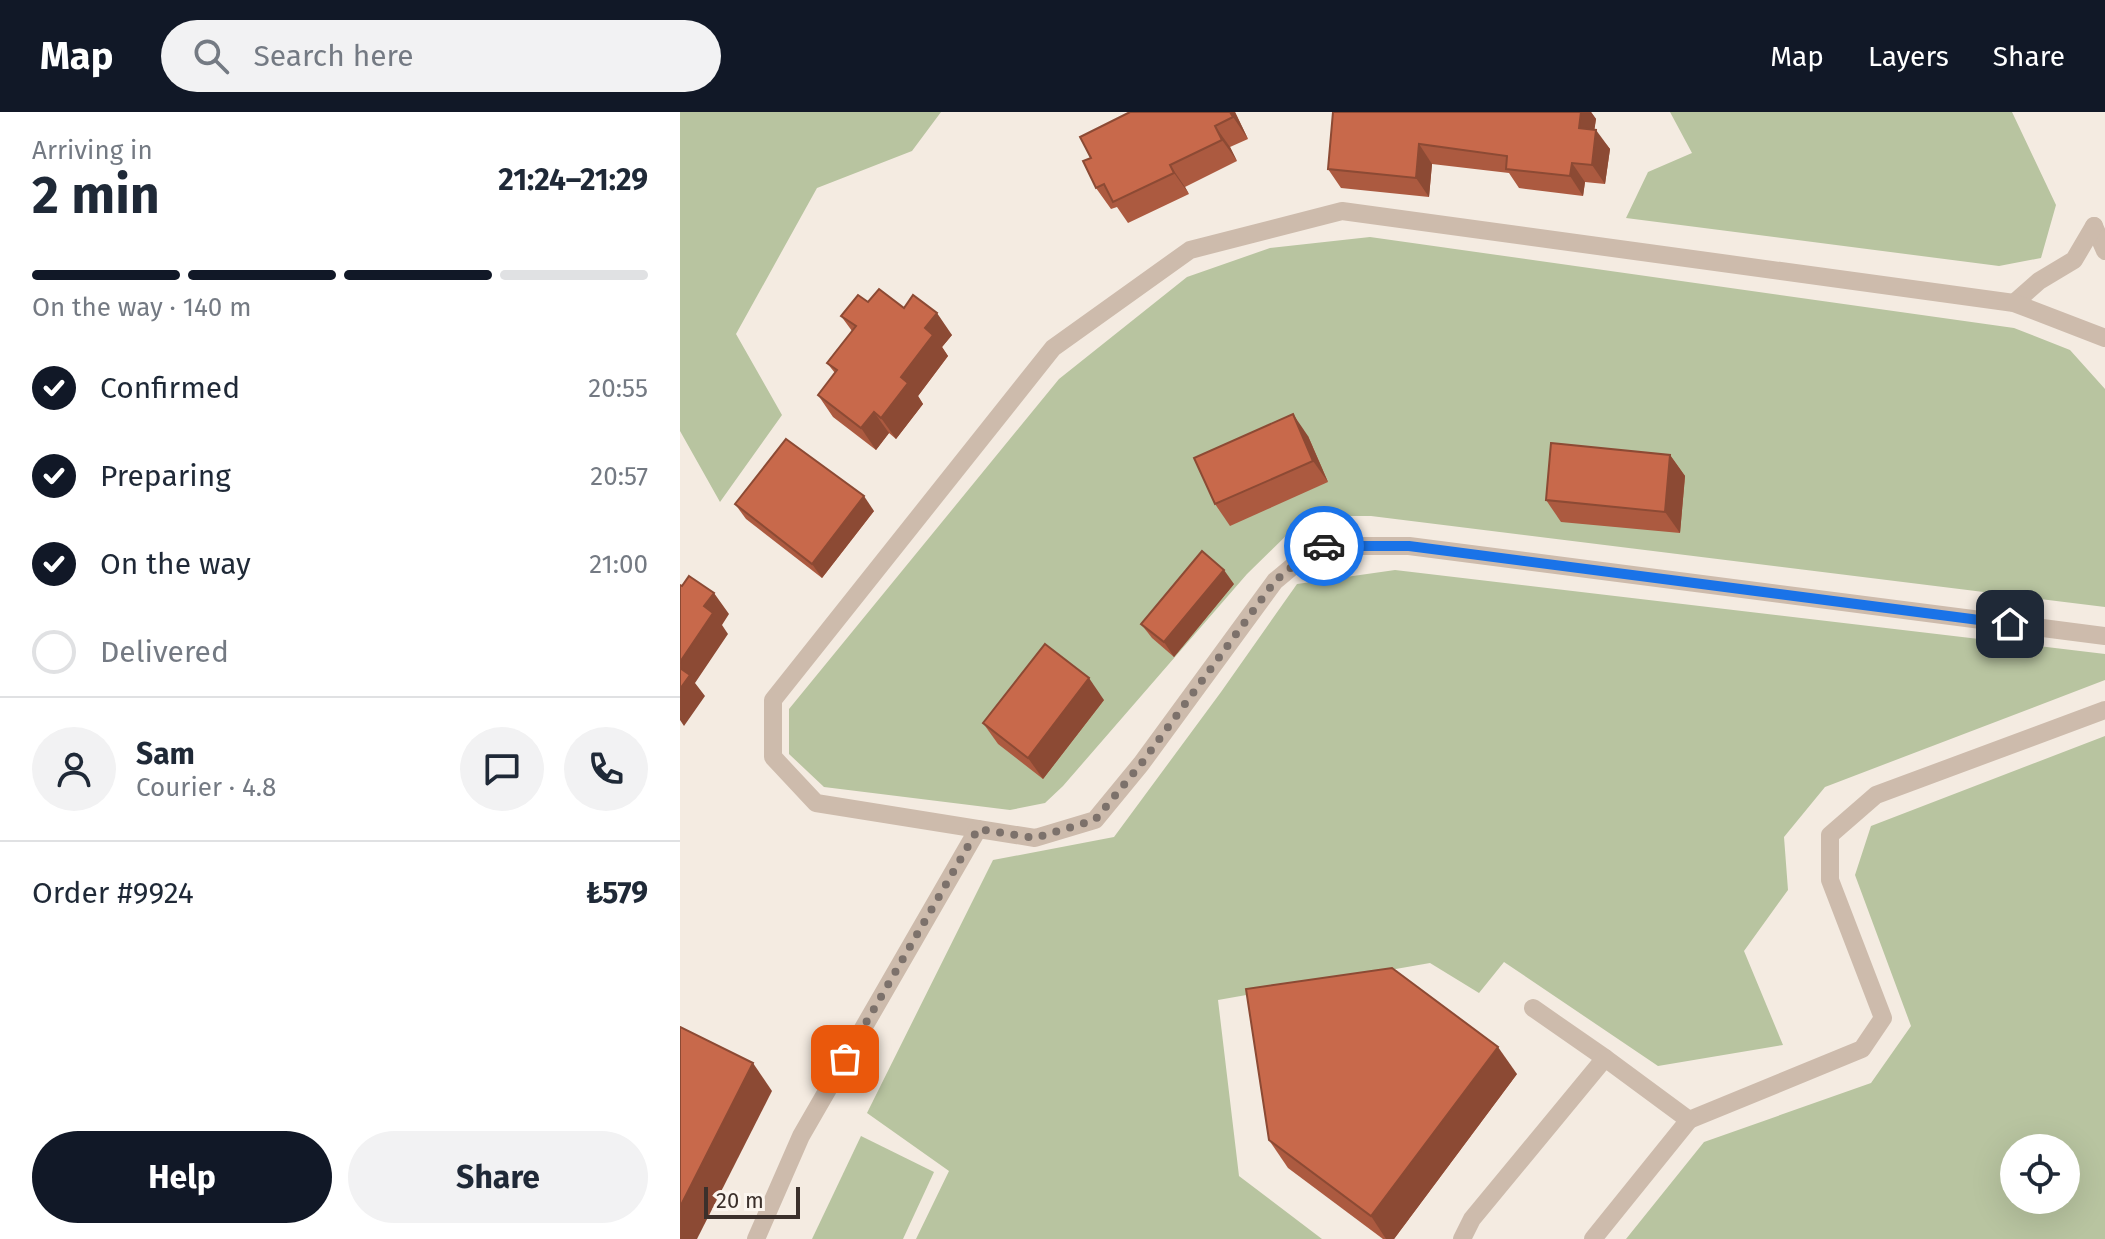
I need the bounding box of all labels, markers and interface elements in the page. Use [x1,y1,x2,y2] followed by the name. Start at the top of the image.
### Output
[161,20,721,92] search box
[40,33,113,79] text: Map
[189,34,233,78] icon: search
[253,38,414,74] text: Search here
[1770,40,1824,73] text: Map
[1868,40,1949,73] text: Layers
[1993,40,2065,73] text: Share
[32,135,153,166] text: Arriving in
[498,162,648,198] text: 21:24–21:29
[32,164,160,227] text: 2 min
[32,292,251,323] text: On the way · 140 m
[32,366,76,410] icon: check
[100,370,240,406] text: Confirmed
[588,373,648,404] text: 20:55
[32,454,76,498] icon: check
[100,458,231,494] text: Preparing
[590,461,648,492] text: 20:57
[1284,506,1364,586] courier
[1302,524,1346,568] icon: car
[32,542,76,586] icon: check
[100,546,251,582] text: On the way
[589,549,648,580] text: 21:00
[1976,590,2044,658] pin
[1988,602,2032,646] icon: home
[100,634,229,670] text: Delivered
[32,727,116,811] button: person
[460,727,544,811] button: chat
[564,727,648,811] button: phone
[136,736,195,772] text: Sam
[136,772,276,803] text: Courier · 4.8
[32,875,194,911] text: Order #9924
[586,875,648,911] text: ₺579
[811,1025,879,1093] pin
[823,1037,867,1081] icon: bag
[32,1131,332,1223] button: Help
[348,1131,648,1223] button: Share
[2000,1134,2080,1214] map controls
[2000,1134,2080,1214] button: locate
[704,1183,800,1219] scale bar
[716,1187,764,1214] text: 20 m

